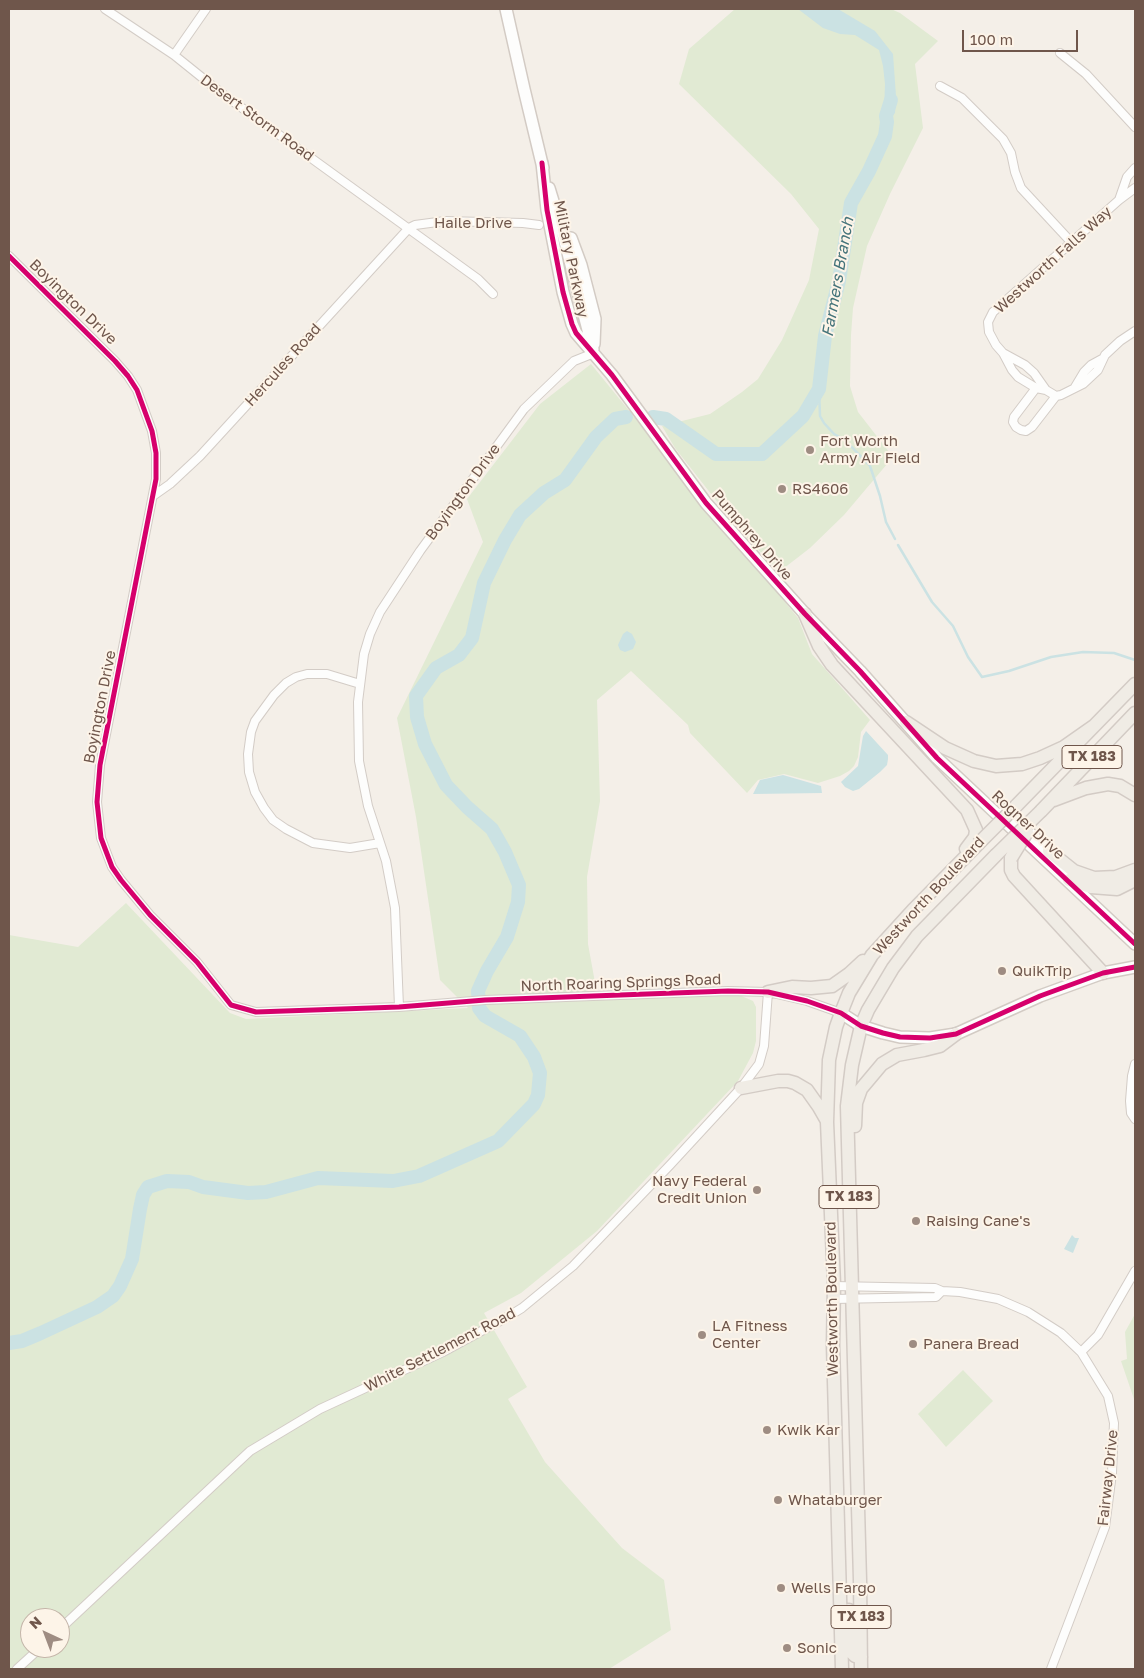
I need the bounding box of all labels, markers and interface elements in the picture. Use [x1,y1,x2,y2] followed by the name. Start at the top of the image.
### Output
[964,20,1080,52] scale bar
[970,30,1013,48] text: 100 m
[197,71,317,165] street label: Desert Storm Road
[550,199,592,319] street label: Military Parkway
[991,203,1115,317] street label: Westworth Falls Way
[434,214,512,232] street label: Haile Drive
[818,216,858,338] water label: Farmers Branch
[25,256,121,348] street label: Boyington Drive
[241,320,325,410] street label: Hercules Road
[820,432,920,467] place label: Fort Worth Army Air Field
[422,440,504,544] street label: Boyington Drive
[804,444,816,456] marker: Fort Worth Army Air Field
[792,480,848,498] place label: RS4606
[776,483,788,495] marker: RS4606
[708,486,796,584] street label: Pumphrey Drive
[80,649,120,765] street label: Boyington Drive
[1062,746,1122,769] road number: TX 183
[988,787,1068,863] street label: Rogner Drive
[869,833,989,959] street label: Westworth Boulevard
[1012,962,1072,980] place label: QuikTrip
[996,965,1008,977] marker: QuikTrip
[520,971,722,995] street label: North Roaring Springs Road
[652,1172,747,1207] place label: Navy Federal Credit Union
[751,1184,763,1196] marker: Navy Federal Credit Union
[819,1186,879,1208] road number: TX 183
[926,1212,1030,1230] place label: Raising Cane's
[910,1215,922,1227] marker: Raising Cane's
[822,1221,842,1377] street label: Westworth Boulevard
[361,1304,519,1396] street label: White Settlement Road
[712,1317,788,1352] place label: LA Fitness Center
[696,1329,708,1341] marker: LA Fitness Center
[923,1335,1019,1353] place label: Panera Bread
[907,1338,919,1350] marker: Panera Bread
[777,1421,840,1439] place label: Kwik Kar
[761,1424,773,1436] marker: Kwik Kar
[1094,1429,1122,1527] street label: Fairway Drive
[788,1491,882,1509] place label: Whataburger
[772,1494,784,1506] marker: Whataburger
[791,1579,876,1597] place label: Wells Fargo
[775,1582,787,1594] marker: Wells Fargo
[831,1605,891,1628] road number: TX 183
[20,1608,70,1658] north arrow
[25,1613,45,1632] text: N
[797,1639,837,1657] place label: Sonic
[781,1642,793,1654] marker: Sonic

